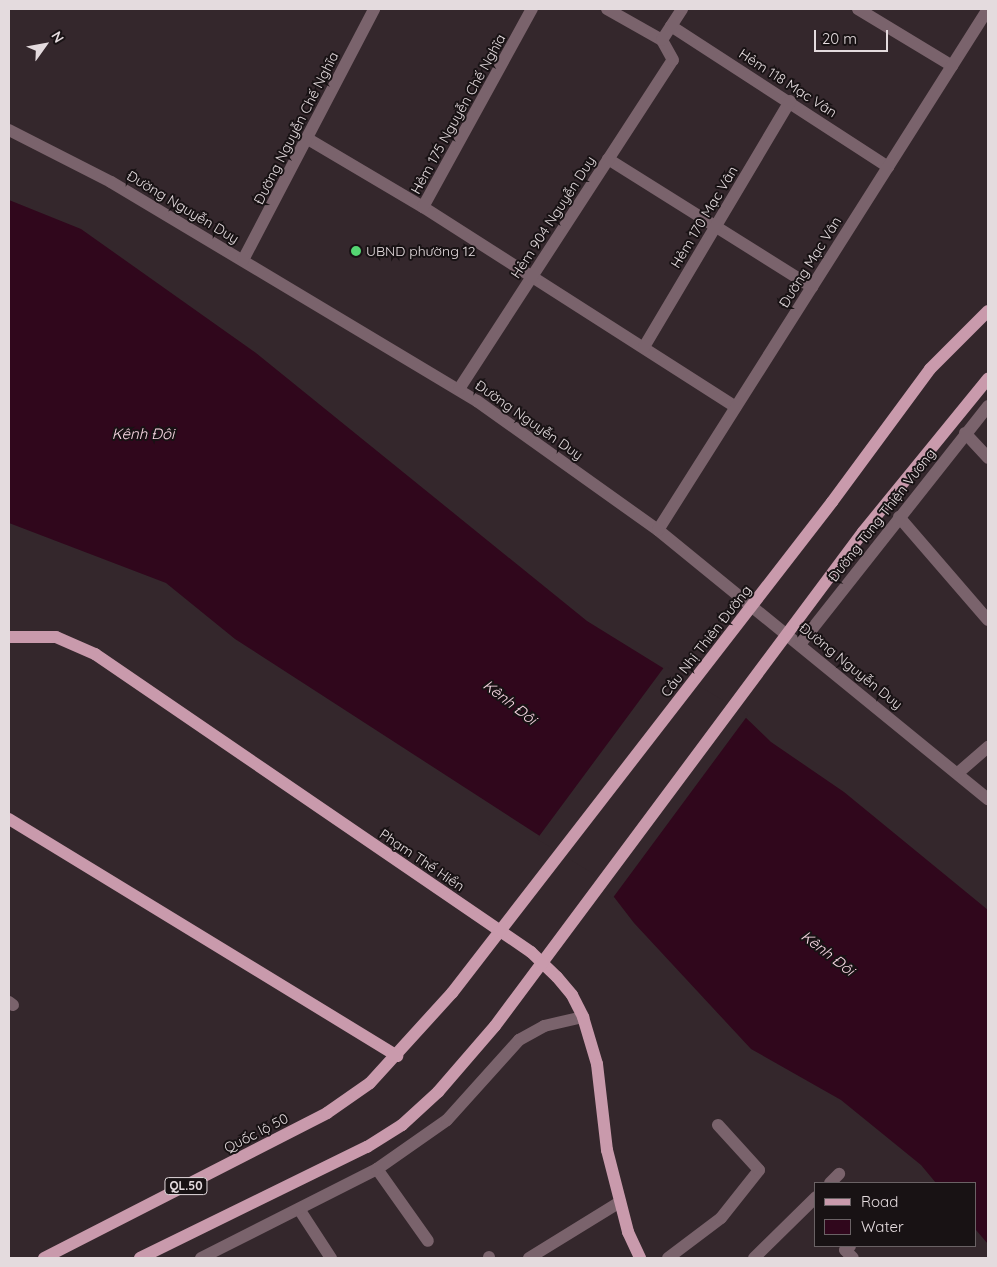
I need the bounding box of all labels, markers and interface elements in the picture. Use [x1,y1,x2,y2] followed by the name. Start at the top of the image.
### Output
[20,20,70,70] north arrow
[817,20,891,52] scale bar
[47,28,68,46] text: N
[822,29,857,48] text: 20 m
[407,31,509,197] street label: Hẻm 175 Nguyễn Chế Nghĩa
[736,45,840,121] street label: Hẻm 118 Mạc Vân
[250,49,342,207] street label: Đường Nguyễn Chế Nghĩa
[507,153,599,281] street label: Hẻm 904 Nguyễn Duy
[667,163,741,271] street label: Hẻm 170 Mạc Vân
[124,167,242,247] street label: Đường Nguyễn Duy
[775,213,845,311] street label: Đường Mạc Vân
[366,243,476,259] place label: UBND phường 12
[350,245,362,257] marker: UBND phường 12
[472,377,586,463] street label: Đường Nguyễn Duy
[112,425,174,443] water label: Kênh Đôi
[825,445,939,585] street label: Đường Tùng Thiện Vương
[657,582,755,700] street label: Cầu Nhị Thiên Đường
[796,619,906,713] street label: Đường Nguyễn Duy
[480,676,540,728] water label: Kênh Đôi
[376,825,468,895] street label: Phạm Thế Hiển
[798,927,858,979] water label: Kênh Đôi
[221,1110,291,1156] street label: Quốc lộ 50
[164,1176,208,1196] road number: QL.50
[814,1182,977,1247] legend
[861,1192,898,1211] text: Road
[861,1217,904,1236] text: Water

